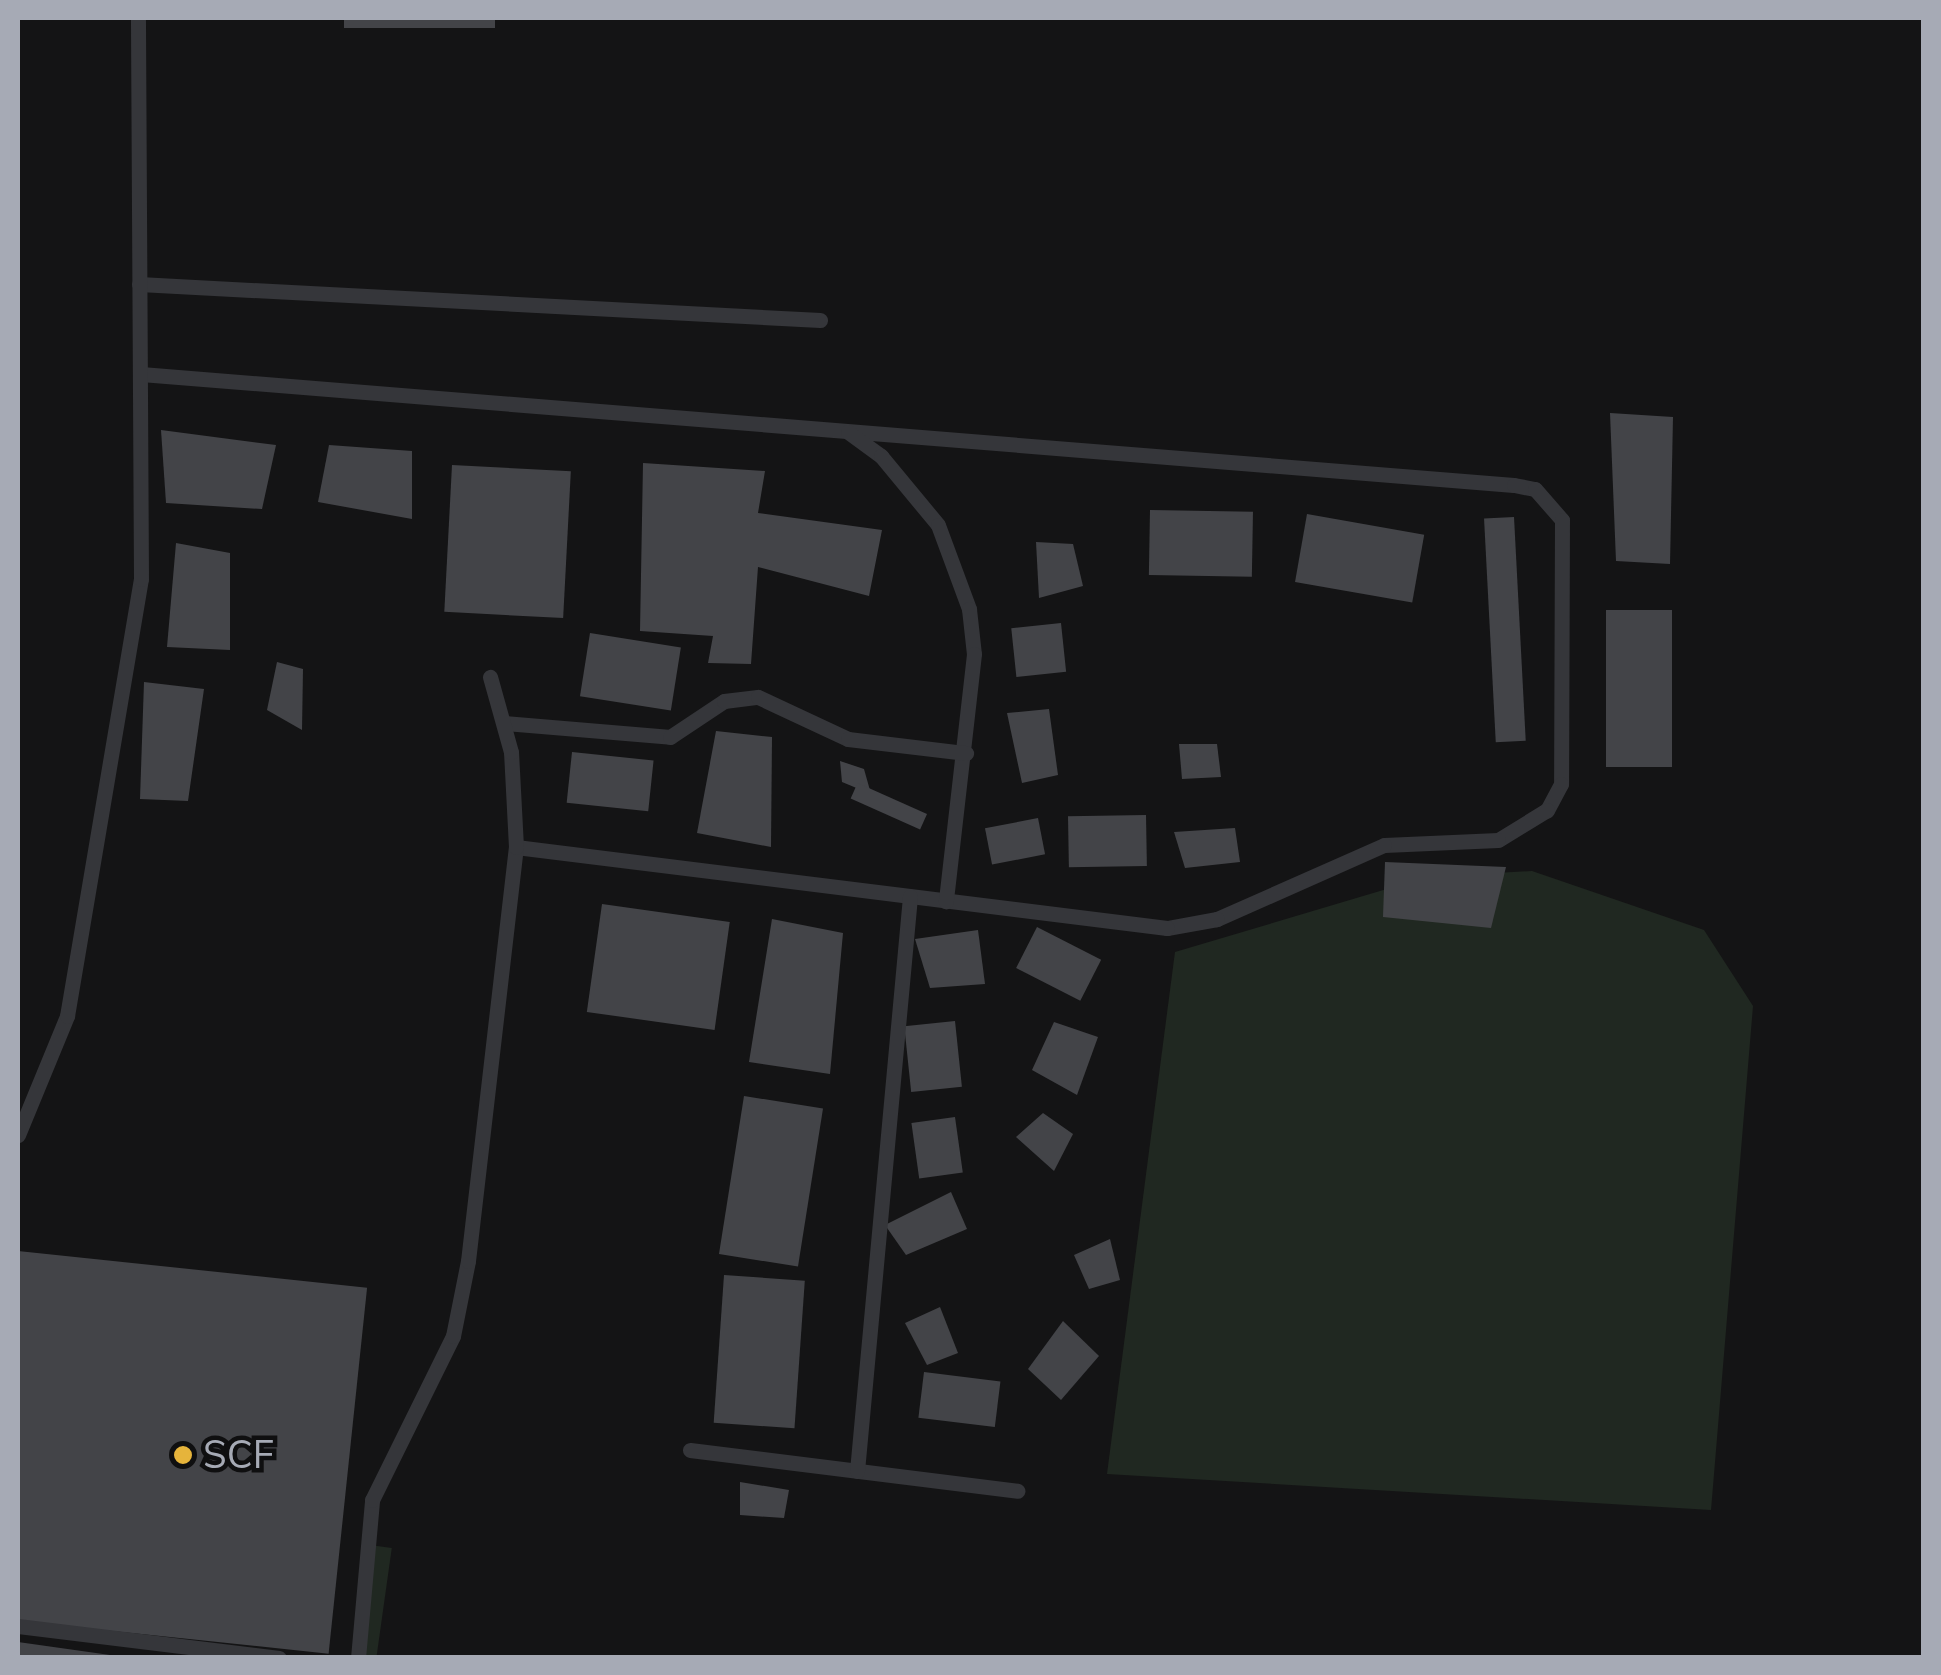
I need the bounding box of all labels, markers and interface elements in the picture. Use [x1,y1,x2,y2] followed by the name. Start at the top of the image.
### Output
[203,1432,274,1478] place label: SCF
[172,1444,194,1466] marker: SCF

